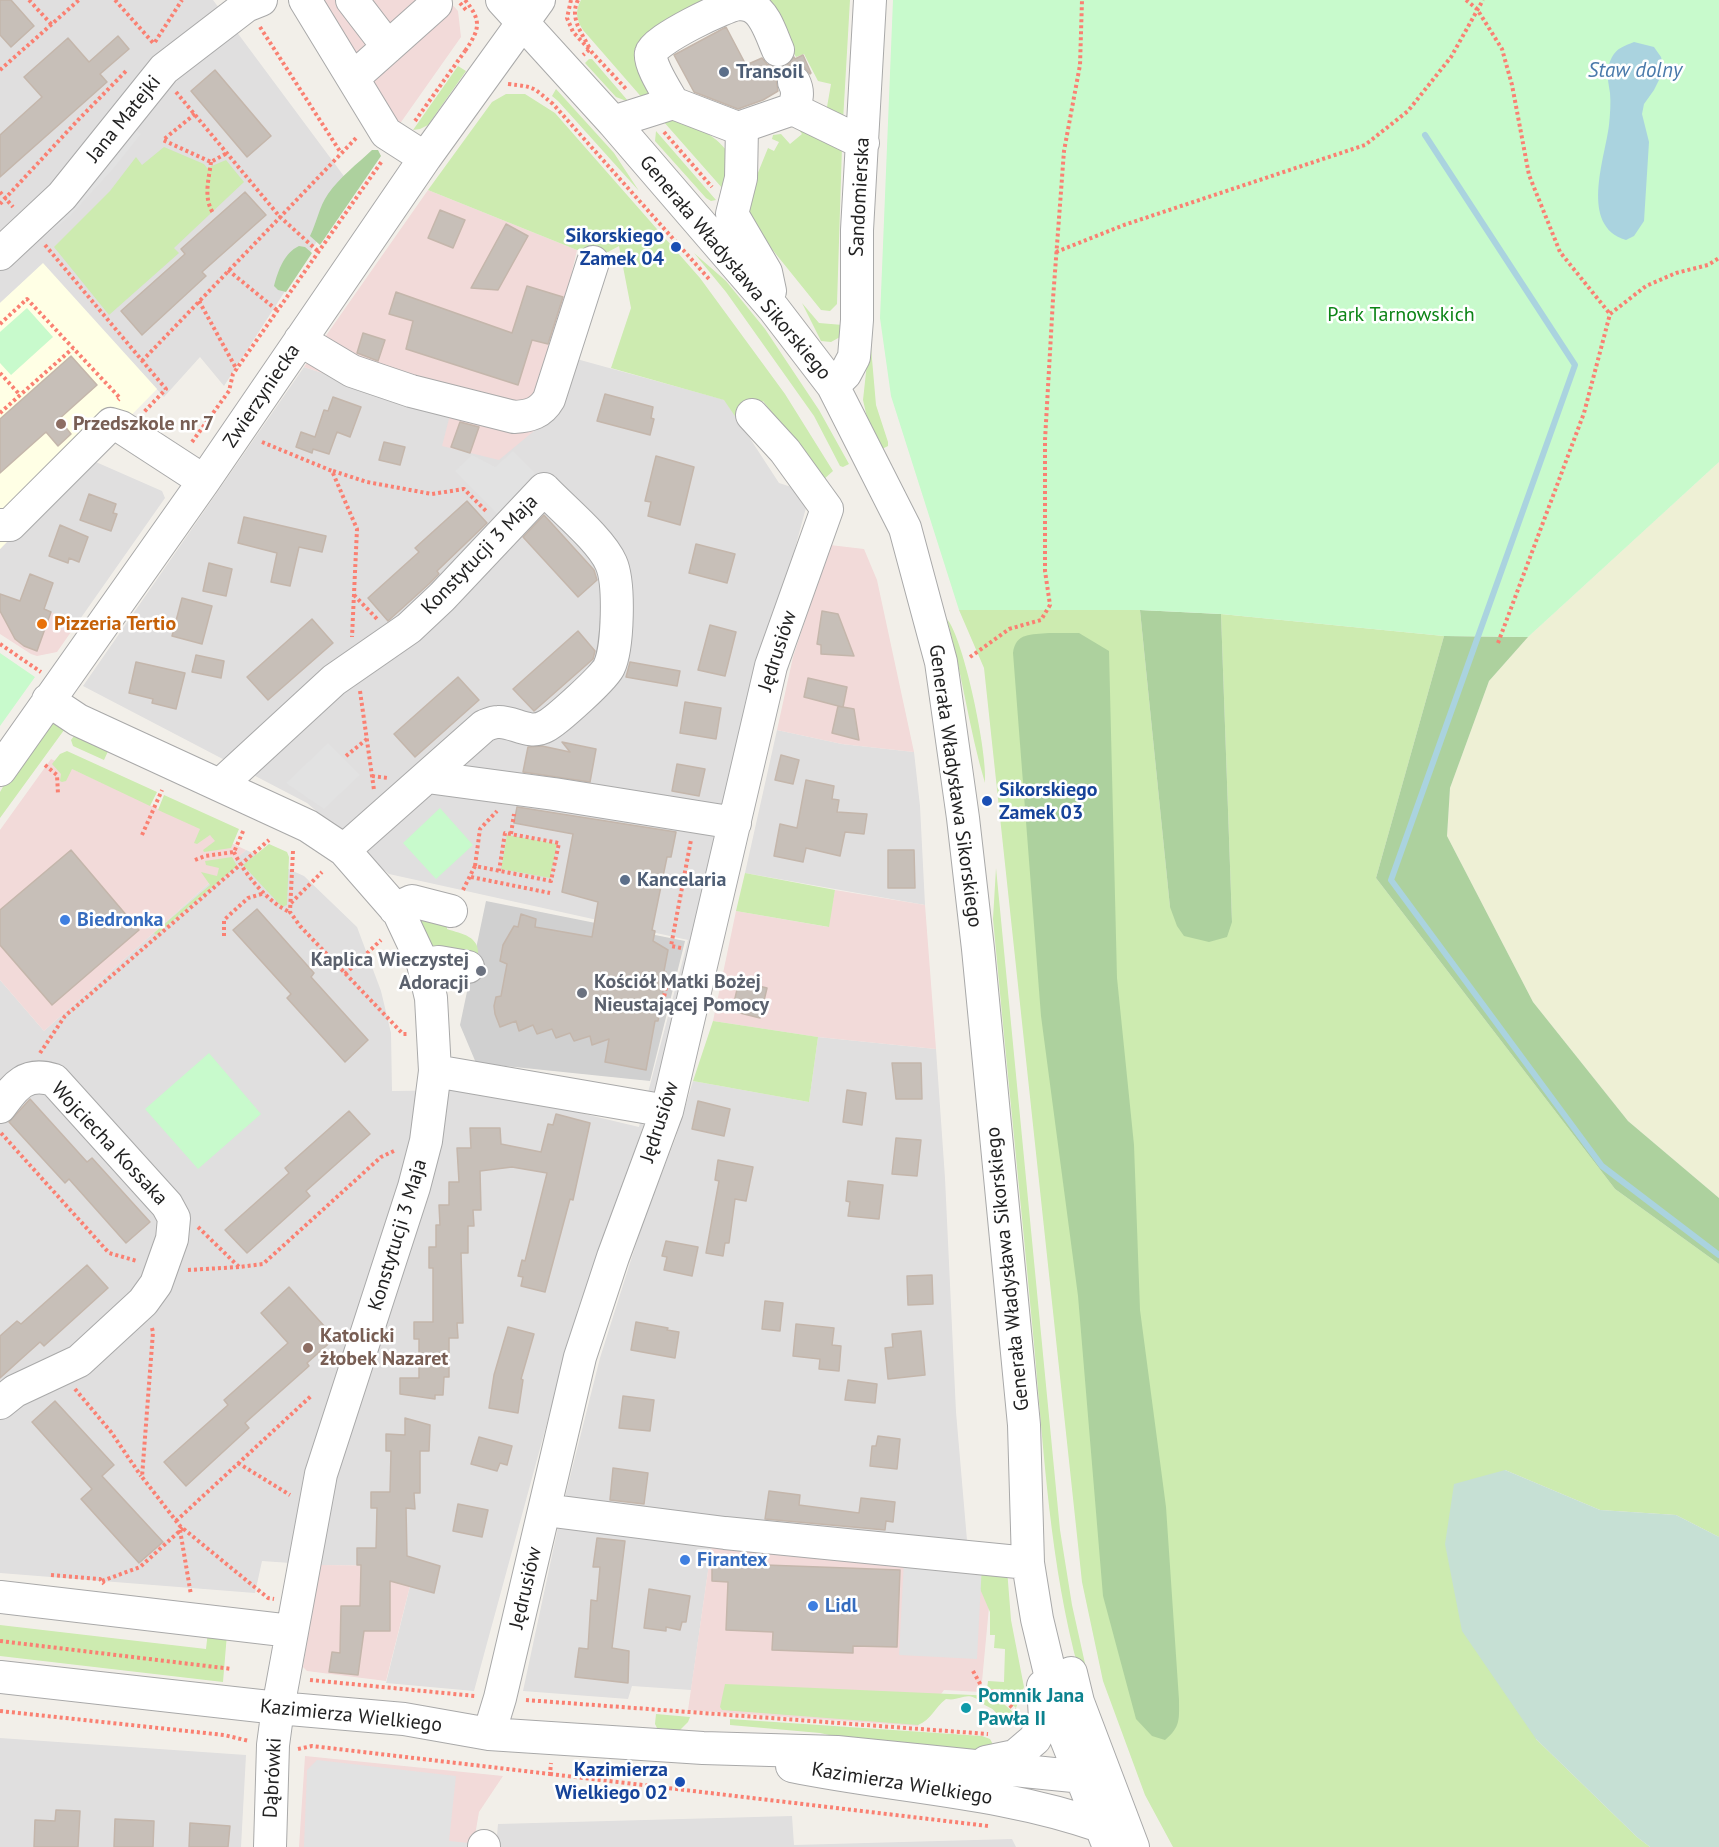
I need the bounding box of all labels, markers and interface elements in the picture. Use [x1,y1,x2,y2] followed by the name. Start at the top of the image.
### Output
[1588,58,1682,84] water label: Staw dolny
[736,60,804,84] place label: Transoil
[717,65,731,79] marker: Transoil
[82,71,166,167] street label: Jana Matejki
[845,137,875,257] street label: Sandomierska
[634,151,836,385] street label: Generała Władysława Sikorskiego
[566,224,664,271] place label: Sikorskiego Zamek 04
[669,240,683,254] marker: Sikorskiego Zamek 04
[1327,303,1475,327] park label: Park Tarnowskich
[218,339,306,453] street label: Zwierzyniecka
[73,412,214,436] place label: Przedszkole nr 7
[54,417,68,431] marker: Przedszkole nr 7
[417,490,543,620] street label: Konstytucji 3 Maja
[754,608,802,694] street label: Jędrusiów
[54,612,176,636] place label: Pizzeria Tertio
[35,617,49,631] marker: Pizzeria Tertio
[923,643,987,929] street label: Generała Władysława Sikorskiego
[999,778,1097,825] place label: Sikorskiego Zamek 03
[980,794,994,808] marker: Sikorskiego Zamek 03
[637,868,726,892] place label: Kancelaria
[618,873,632,887] marker: Kancelaria
[77,908,164,932] place label: Biedronka
[58,913,72,927] marker: Biedronka
[311,948,469,995] place label: Kaplica Wieczystej Adoracji
[474,964,488,978] marker: Kaplica Wieczystej Adoracji
[594,970,769,1017] place label: Kościół Matki Bożej Nieustającej Pomocy
[575,986,589,1000] marker: Kościół Matki Bożej Nieustającej Pomocy
[46,1077,172,1211] street label: Wojciecha Kossaka
[636,1079,684,1165] street label: Jędrusiów
[981,1126,1035,1412] street label: Generała Władysława Sikorskiego
[364,1156,432,1314] street label: Konstytucji 3 Maja
[320,1324,448,1371] place label: Katolicki żłobek Nazaret
[301,1341,315,1355] marker: Katolicki żłobek Nazaret
[505,1545,547,1631] street label: Jędrusiów
[697,1548,767,1572] place label: Firantex
[678,1553,692,1567] marker: Firantex
[825,1594,857,1618] place label: Lidl
[806,1599,820,1613] marker: Lidl
[978,1684,1084,1731] place label: Pomnik Jana Pawła II
[259,1695,443,1737] street label: Kazimierza Wielkiego
[959,1701,973,1715] marker: Pomnik Jana Pawła II
[259,1737,287,1819] street label: Dąbrówki
[555,1758,668,1805] place label: Kazimierza Wielkiego 02
[810,1758,994,1810] street label: Kazimierza Wielkiego
[673,1775,687,1789] marker: Kazimierza Wielkiego 02

